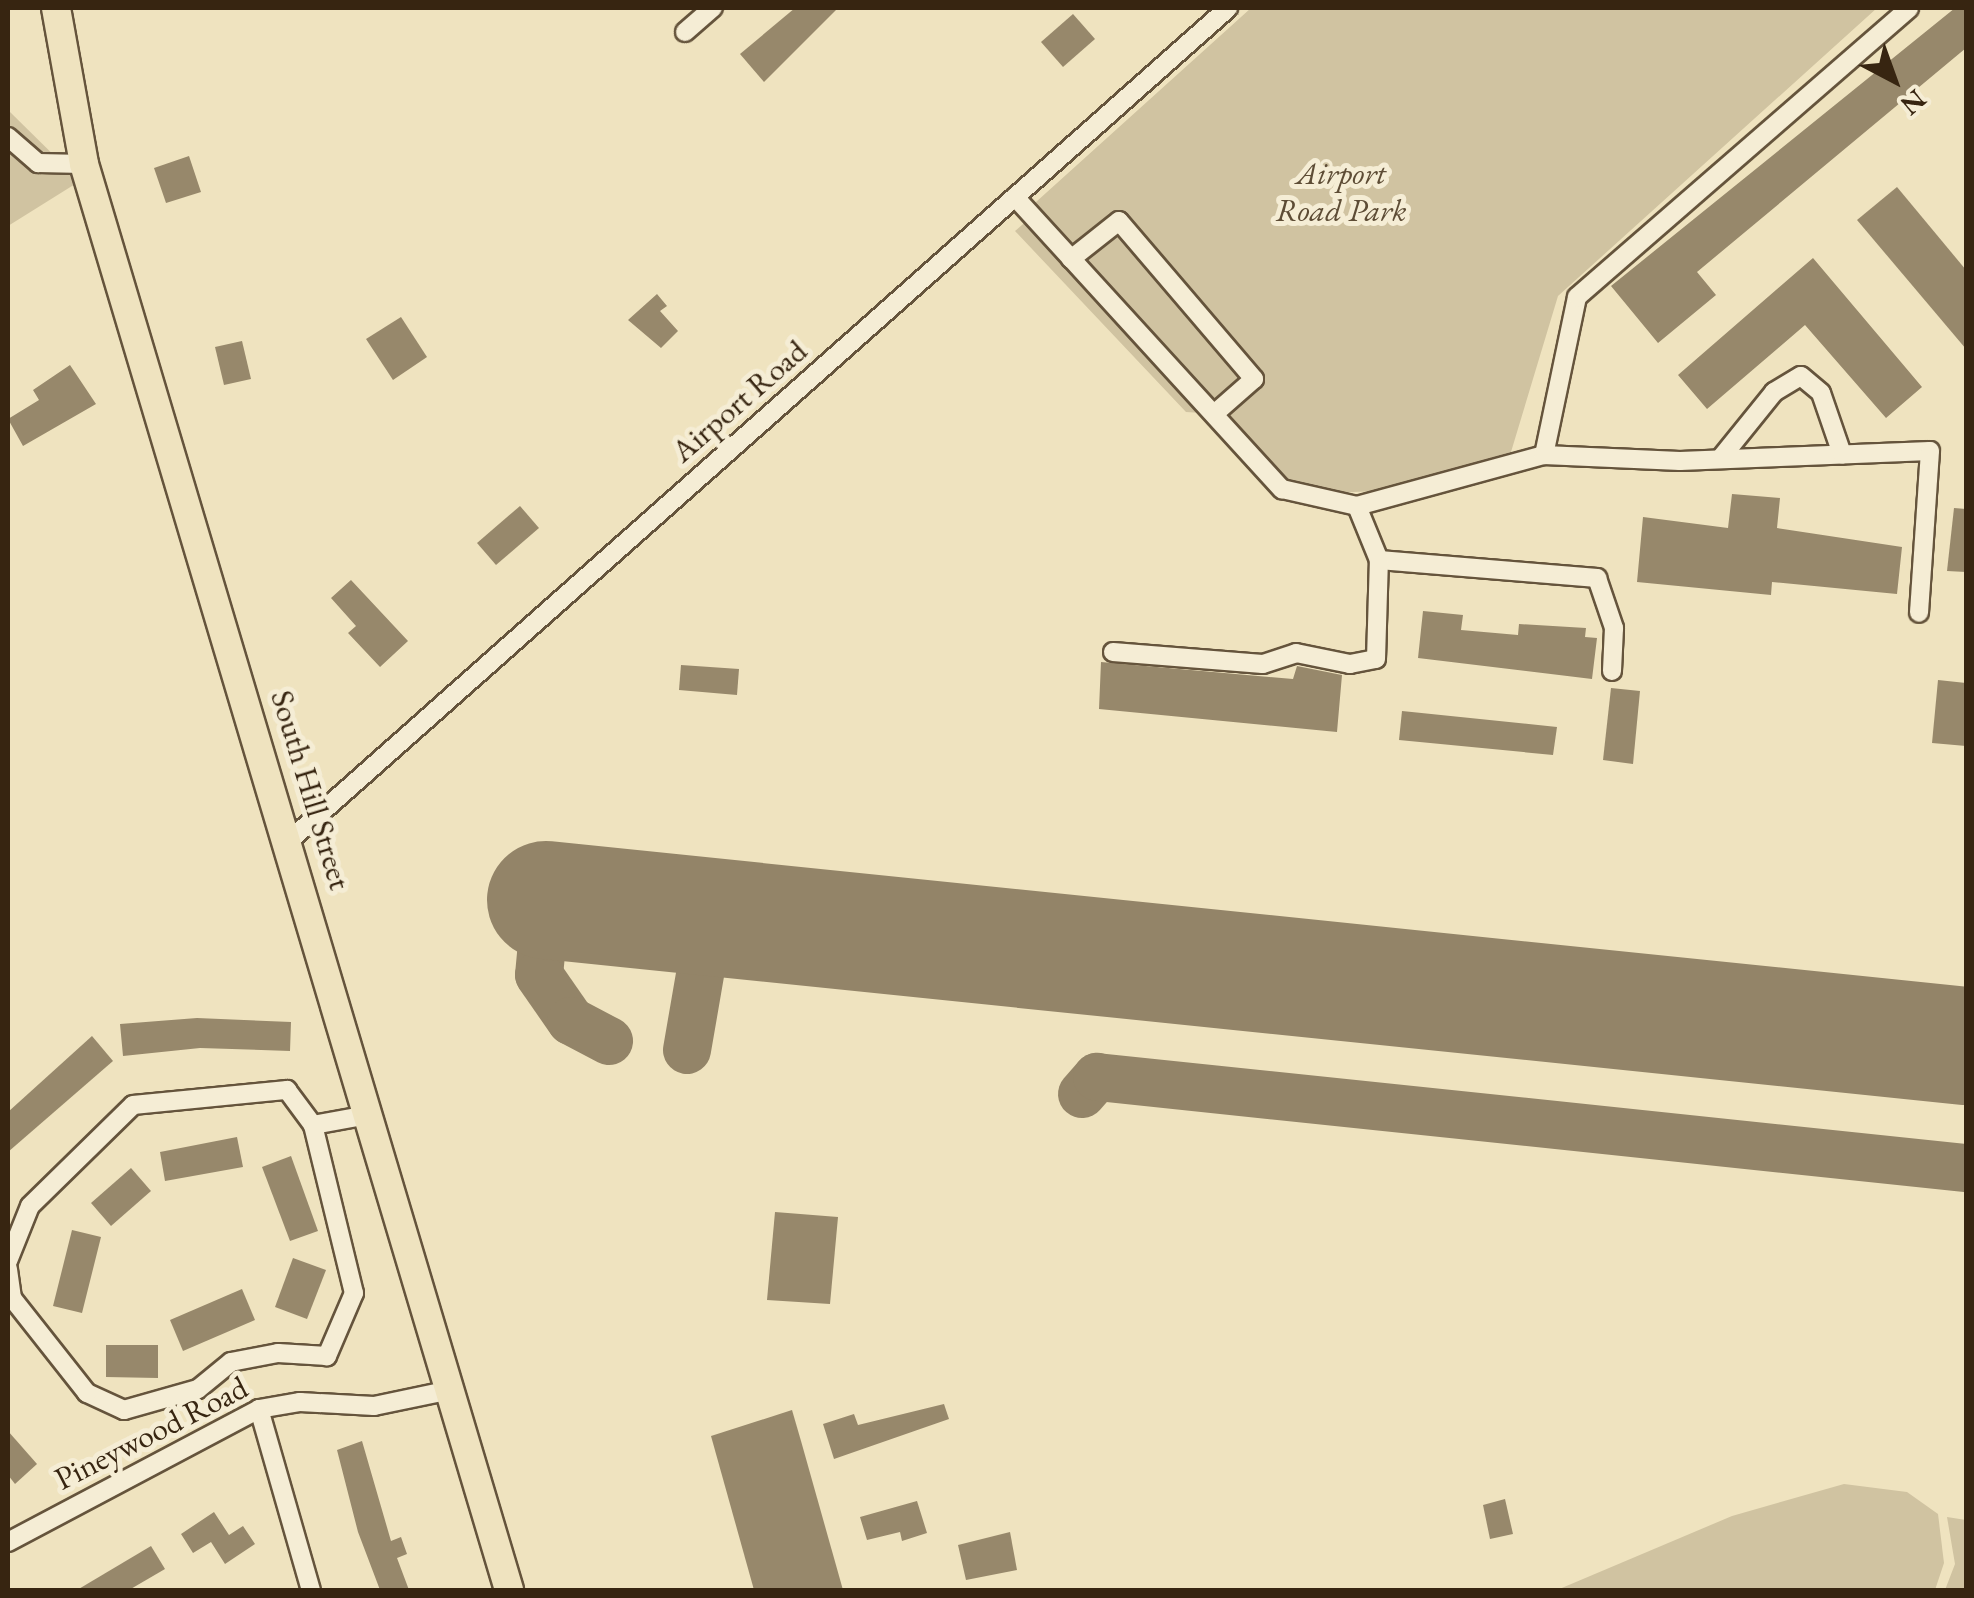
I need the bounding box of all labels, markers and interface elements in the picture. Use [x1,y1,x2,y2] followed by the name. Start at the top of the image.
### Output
[1844,30,1944,130] north arrow
[1893,82,1934,124] text: N
[1275,155,1407,230] park label: Airport Road Park
[663,332,815,470] street label: Airport Road
[262,686,360,894] street label: South Hill Street
[48,1368,254,1498] street label: Pineywood Road

